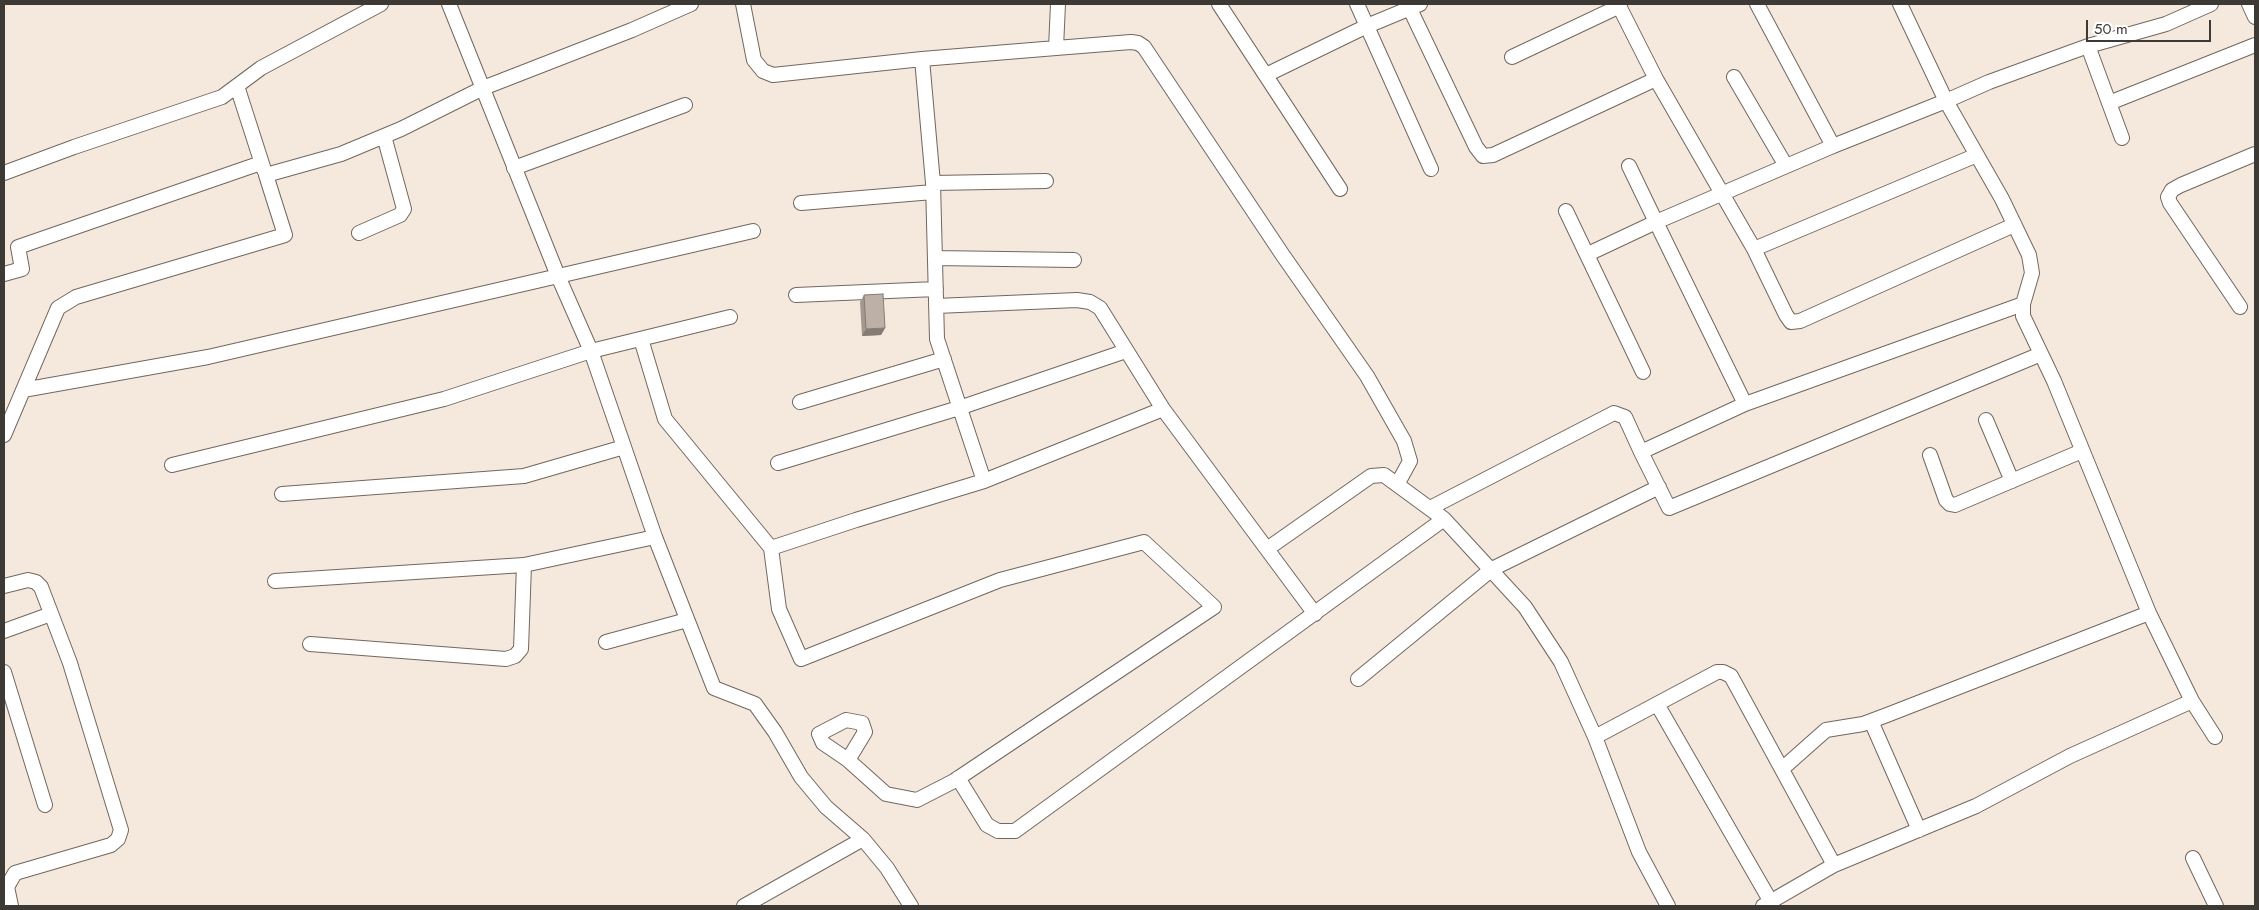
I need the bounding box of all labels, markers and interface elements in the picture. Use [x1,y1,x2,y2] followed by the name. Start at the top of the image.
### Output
[2089,10,2214,42] scale bar
[2094,18,2128,40] text: 50 m

